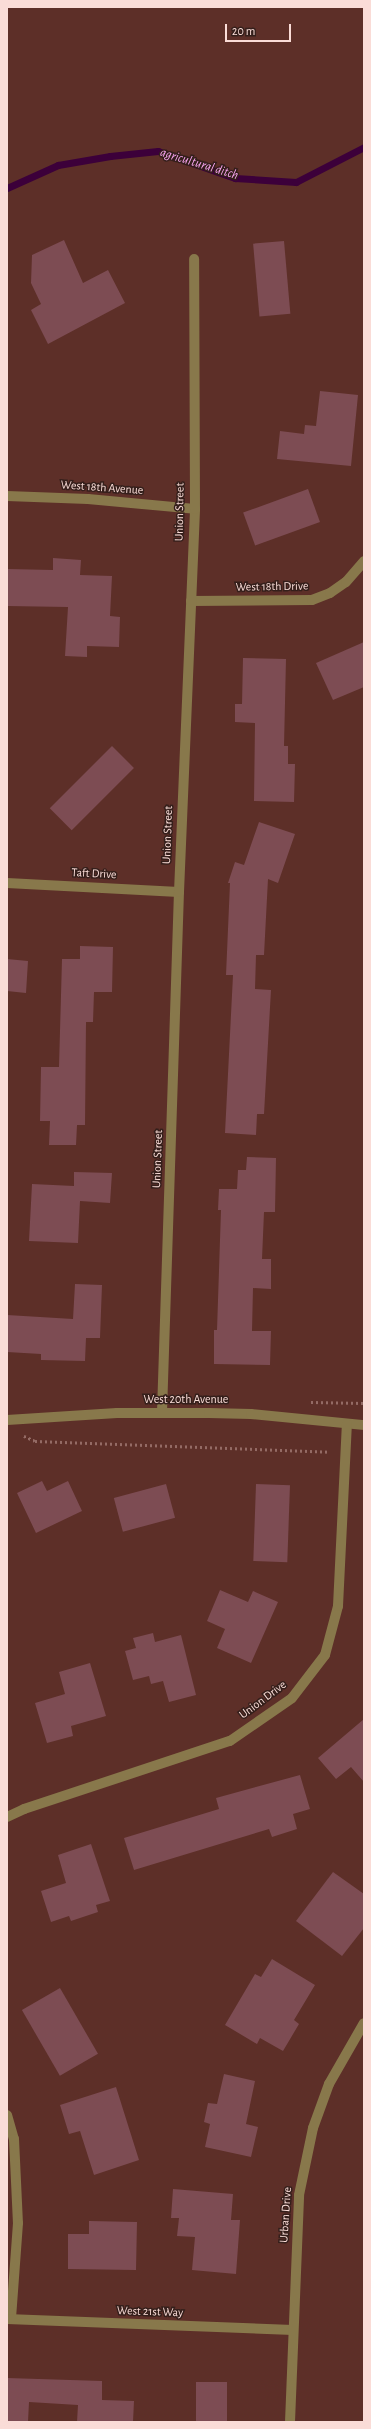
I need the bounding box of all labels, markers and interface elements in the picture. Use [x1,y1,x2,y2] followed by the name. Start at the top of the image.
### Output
[227,16,293,42] scale bar
[232,25,255,37] text: 20 m
[158,146,240,184] water label: agricultural ditch
[60,478,144,498] street label: West 18th Avenue
[172,483,188,541] street label: Union Street
[235,579,309,595] street label: West 18th Drive
[160,805,176,865] street label: Union Street
[71,866,117,882] street label: Taft Drive
[150,1129,166,1189] street label: Union Street
[144,1393,228,1407] street label: West 20th Avenue
[237,1678,289,1722] street label: Union Drive
[277,2187,295,2243] street label: Urban Drive
[117,2304,183,2320] street label: West 21st Way

